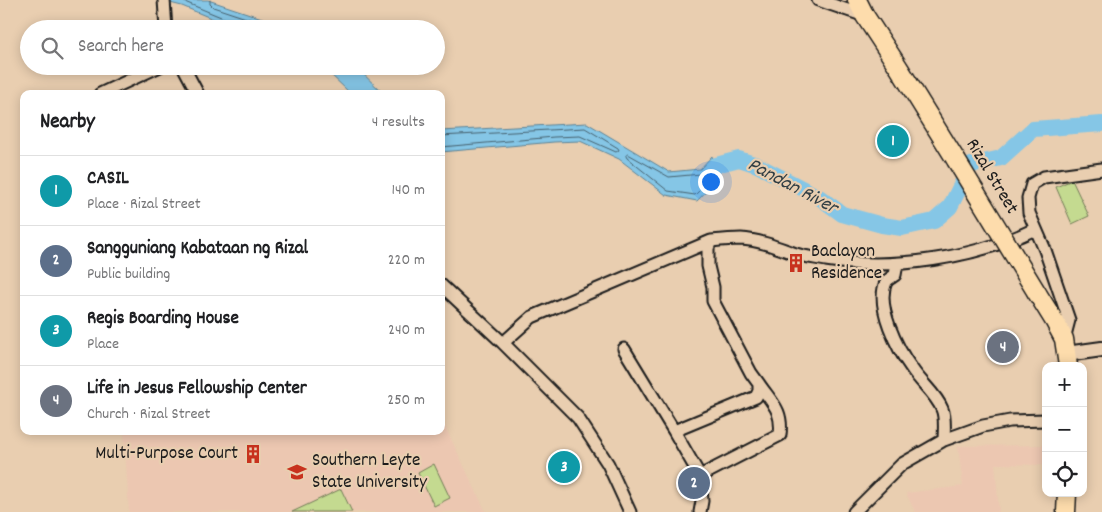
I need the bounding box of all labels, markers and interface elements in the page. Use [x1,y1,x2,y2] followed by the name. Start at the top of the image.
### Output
[20,20,445,75] search box
[38,34,66,62] icon: search
[78,34,164,61] text: Search here
[40,108,95,138] text: Nearby
[372,111,425,134] text: 4 results
[877,122,909,160] pin: 1
[958,134,1024,220] street label: Rizal Street
[742,152,844,224] water label: Pandan River
[87,166,129,193] text: CASIL
[698,169,724,195] your location
[54,179,58,202] text: 1
[391,179,425,202] text: 140 m
[87,193,201,216] text: Place · Rizal Street
[87,236,308,263] text: Sangguniang Kabataan ng Rizal
[811,239,882,288] place label: Baclayon Residence
[53,249,60,272] text: 2
[388,249,425,272] text: 220 m
[785,252,807,274] building icon: Baclayon Residence
[87,263,170,286] text: Public building
[87,306,239,333] text: Regis Boarding House
[52,319,60,342] text: 3
[388,319,425,342] text: 240 m
[987,328,1019,366] pin: 4
[87,333,119,356] text: Place
[1042,362,1087,497] map controls
[1042,362,1087,407] button: +
[87,376,307,403] text: Life in Jesus Fellowship Center
[53,389,59,412] text: 4
[387,389,425,412] text: 250 m
[87,403,210,426] text: Church · Rizal Street
[1042,407,1087,452] button: −
[95,441,238,468] place label: Multi-Purpose Court
[242,443,264,465] building icon: Multi-Purpose Court
[312,448,427,497] place label: Southern Leyte State University
[548,448,580,486] pin: 3
[1042,452,1087,497] button: locate
[286,461,308,483] school or university icon: Southern Leyte State University
[678,464,710,502] pin: 2

